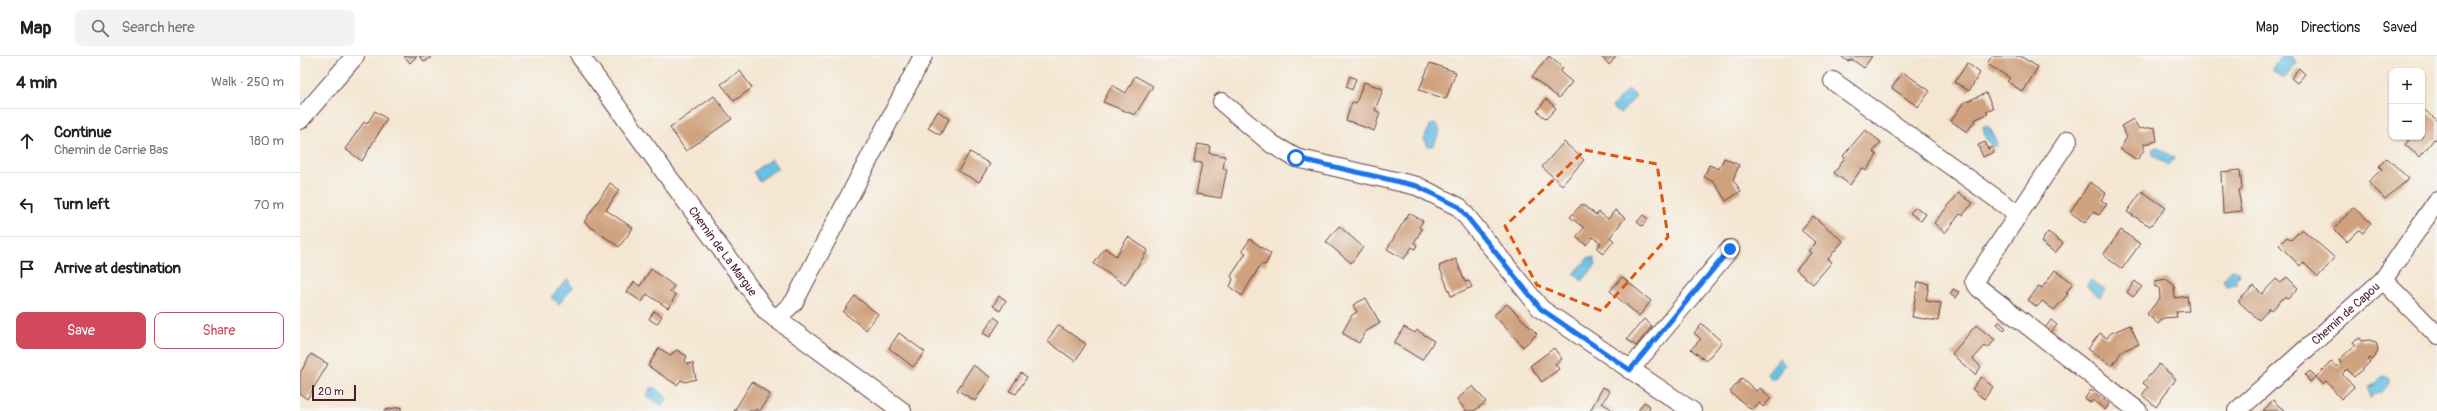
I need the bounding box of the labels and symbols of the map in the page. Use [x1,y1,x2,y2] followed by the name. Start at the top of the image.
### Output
[1287,149,1305,167] route start
[685,204,760,299] street label: Chemin de La Margue
[1721,240,1739,258] route end
[2308,279,2383,348] street label: Chemin de Capou
[312,383,356,402] scale bar

